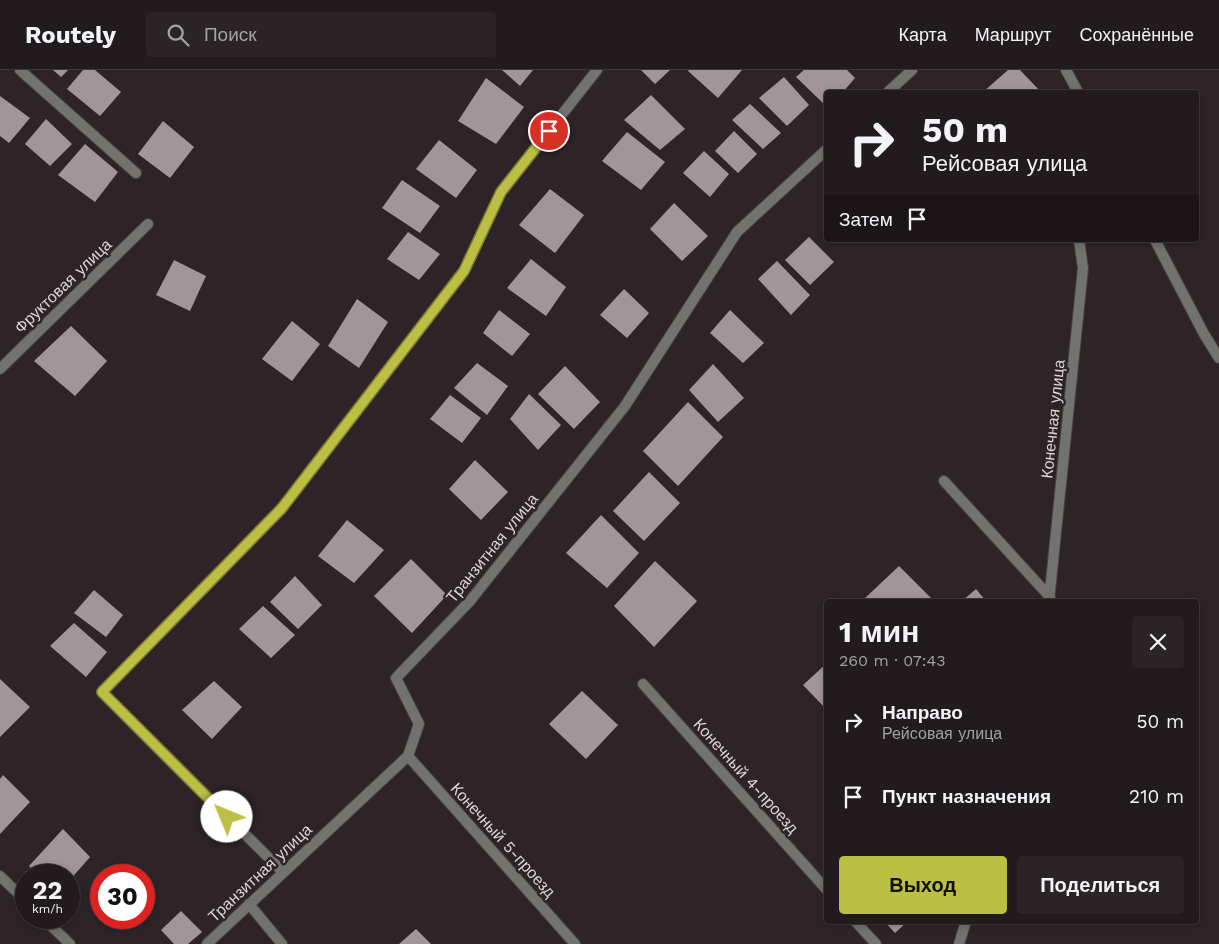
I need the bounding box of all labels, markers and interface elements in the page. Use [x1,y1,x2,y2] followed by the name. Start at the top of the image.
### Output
[146,12,496,57] search box
[25,21,116,49] text: Routely
[164,21,192,49] icon: search
[204,23,257,46] text: Поиск
[899,24,947,45] text: Карта
[975,24,1051,45] text: Маршрут
[1079,24,1194,45] text: Сохранённые
[922,109,1008,151] text: 50 m
[528,110,570,152] pin
[839,110,904,175] icon: right
[535,117,563,145] icon: arrive
[922,151,1087,176] text: Рейсовая улица
[903,205,931,233] icon: arrive
[839,208,893,231] text: Затем
[11,235,116,337] street label: Фруктовая улица
[1037,358,1069,479] street label: Конечная улица
[442,490,542,606] street label: Транзитная улица
[839,614,919,649] text: 1 мин
[1132,616,1184,668] button: close
[839,651,946,670] text: 260 m · 07:43
[882,701,963,724] text: Направо
[839,708,867,736] icon: right
[1137,710,1184,733] text: 50 m
[690,715,803,838] street label: Конечный 4-проезд
[882,724,1002,743] text: Рейсовая улица
[447,779,560,902] street label: Конечный 5-проезд
[839,783,867,811] icon: arrive
[882,785,1051,808] text: Пункт назначения
[1129,785,1184,808] text: 210 m
[200,790,252,842] position arrow
[204,820,316,926] street label: Транзитная улица
[839,856,1007,914] button: Выход
[1017,856,1184,914] button: Поделиться
[90,864,155,929] speed limit sign: 30
[33,876,62,905] text: 22
[32,902,63,916] text: km/h

